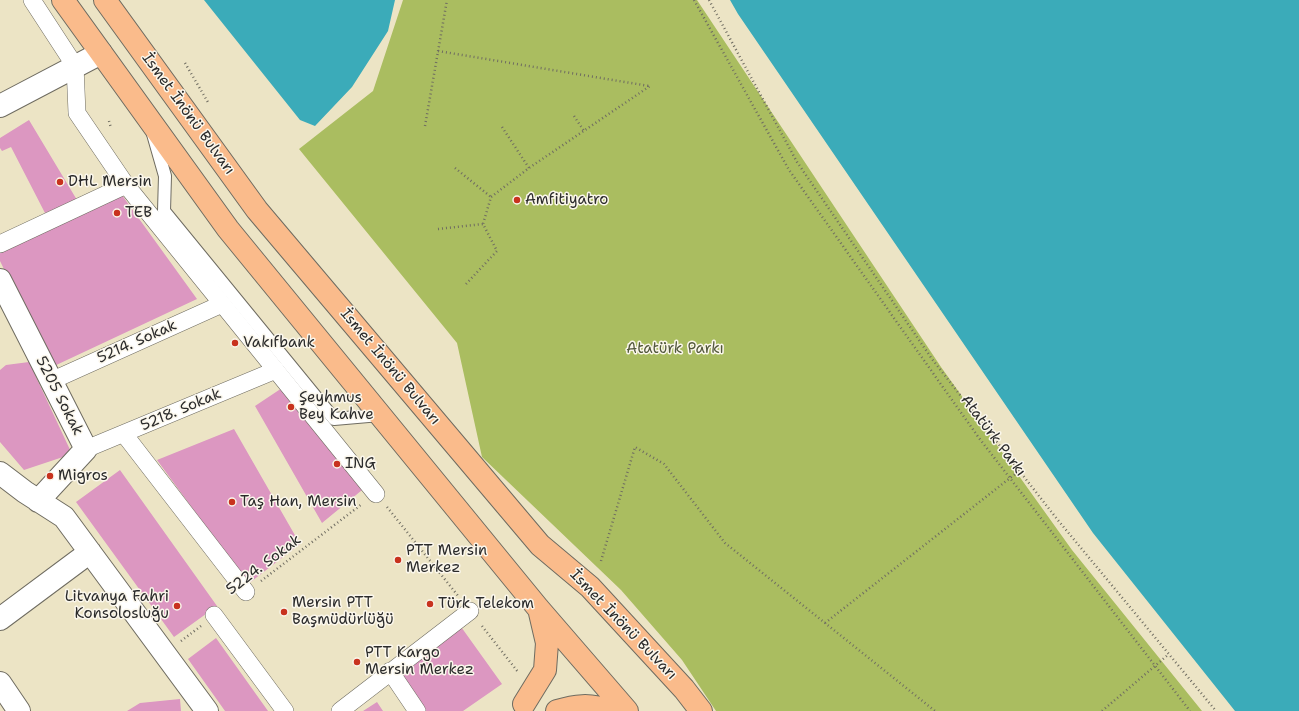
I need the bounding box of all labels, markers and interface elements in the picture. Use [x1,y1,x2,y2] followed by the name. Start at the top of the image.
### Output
[138,50,238,178] street label: İsmet İnönü Bulvarı
[68,173,152,191] place label: DHL Mersin
[55,177,65,187] marker: DHL Mersin
[525,191,608,209] place label: Amfitiyatro
[512,195,522,205] marker: Amfitiyatro
[125,204,152,222] place label: TEB
[112,208,122,218] marker: TEB
[336,305,444,429] street label: İsmet İnönü Bulvarı
[94,316,180,368] street label: 5214. Sokak
[243,334,315,352] place label: Vakıfbank
[230,338,240,348] marker: Vakıfbank
[626,340,724,358] park label: Atatürk Parkı
[31,353,87,439] street label: 5205 Sokak
[138,385,224,435] street label: 5218. Sokak
[299,389,374,424] place label: Şeyhmus Bey Kahve
[957,392,1029,480] street label: Atatürk Parkı
[286,402,296,412] marker: Şeyhmus Bey Kahve
[345,455,376,473] place label: ING
[332,459,342,469] marker: ING
[58,467,108,485] place label: Migros
[45,471,55,481] marker: Migros
[240,493,357,511] place label: Taş Han, Mersin
[227,497,237,507] marker: Taş Han, Mersin
[223,531,305,599] street label: 5224. Sokak
[406,542,487,577] place label: PTT Mersin Merkez
[393,555,403,565] marker: PTT Mersin Merkez
[566,566,680,684] street label: İsmet İnönü Bulvarı
[65,588,169,623] place label: Litvanya Fahri Konsolosluğu
[292,594,394,629] place label: Mersin PTT Başmüdürlüğü
[438,595,534,613] place label: Türk Telekom
[425,599,435,609] marker: Türk Telekom
[172,601,182,611] marker: Litvanya Fahri Konsolosluğu
[279,607,289,617] marker: Mersin PTT Başmüdürlüğü
[365,644,474,679] place label: PTT Kargo Mersin Merkez
[352,657,362,667] marker: PTT Kargo Mersin Merkez

